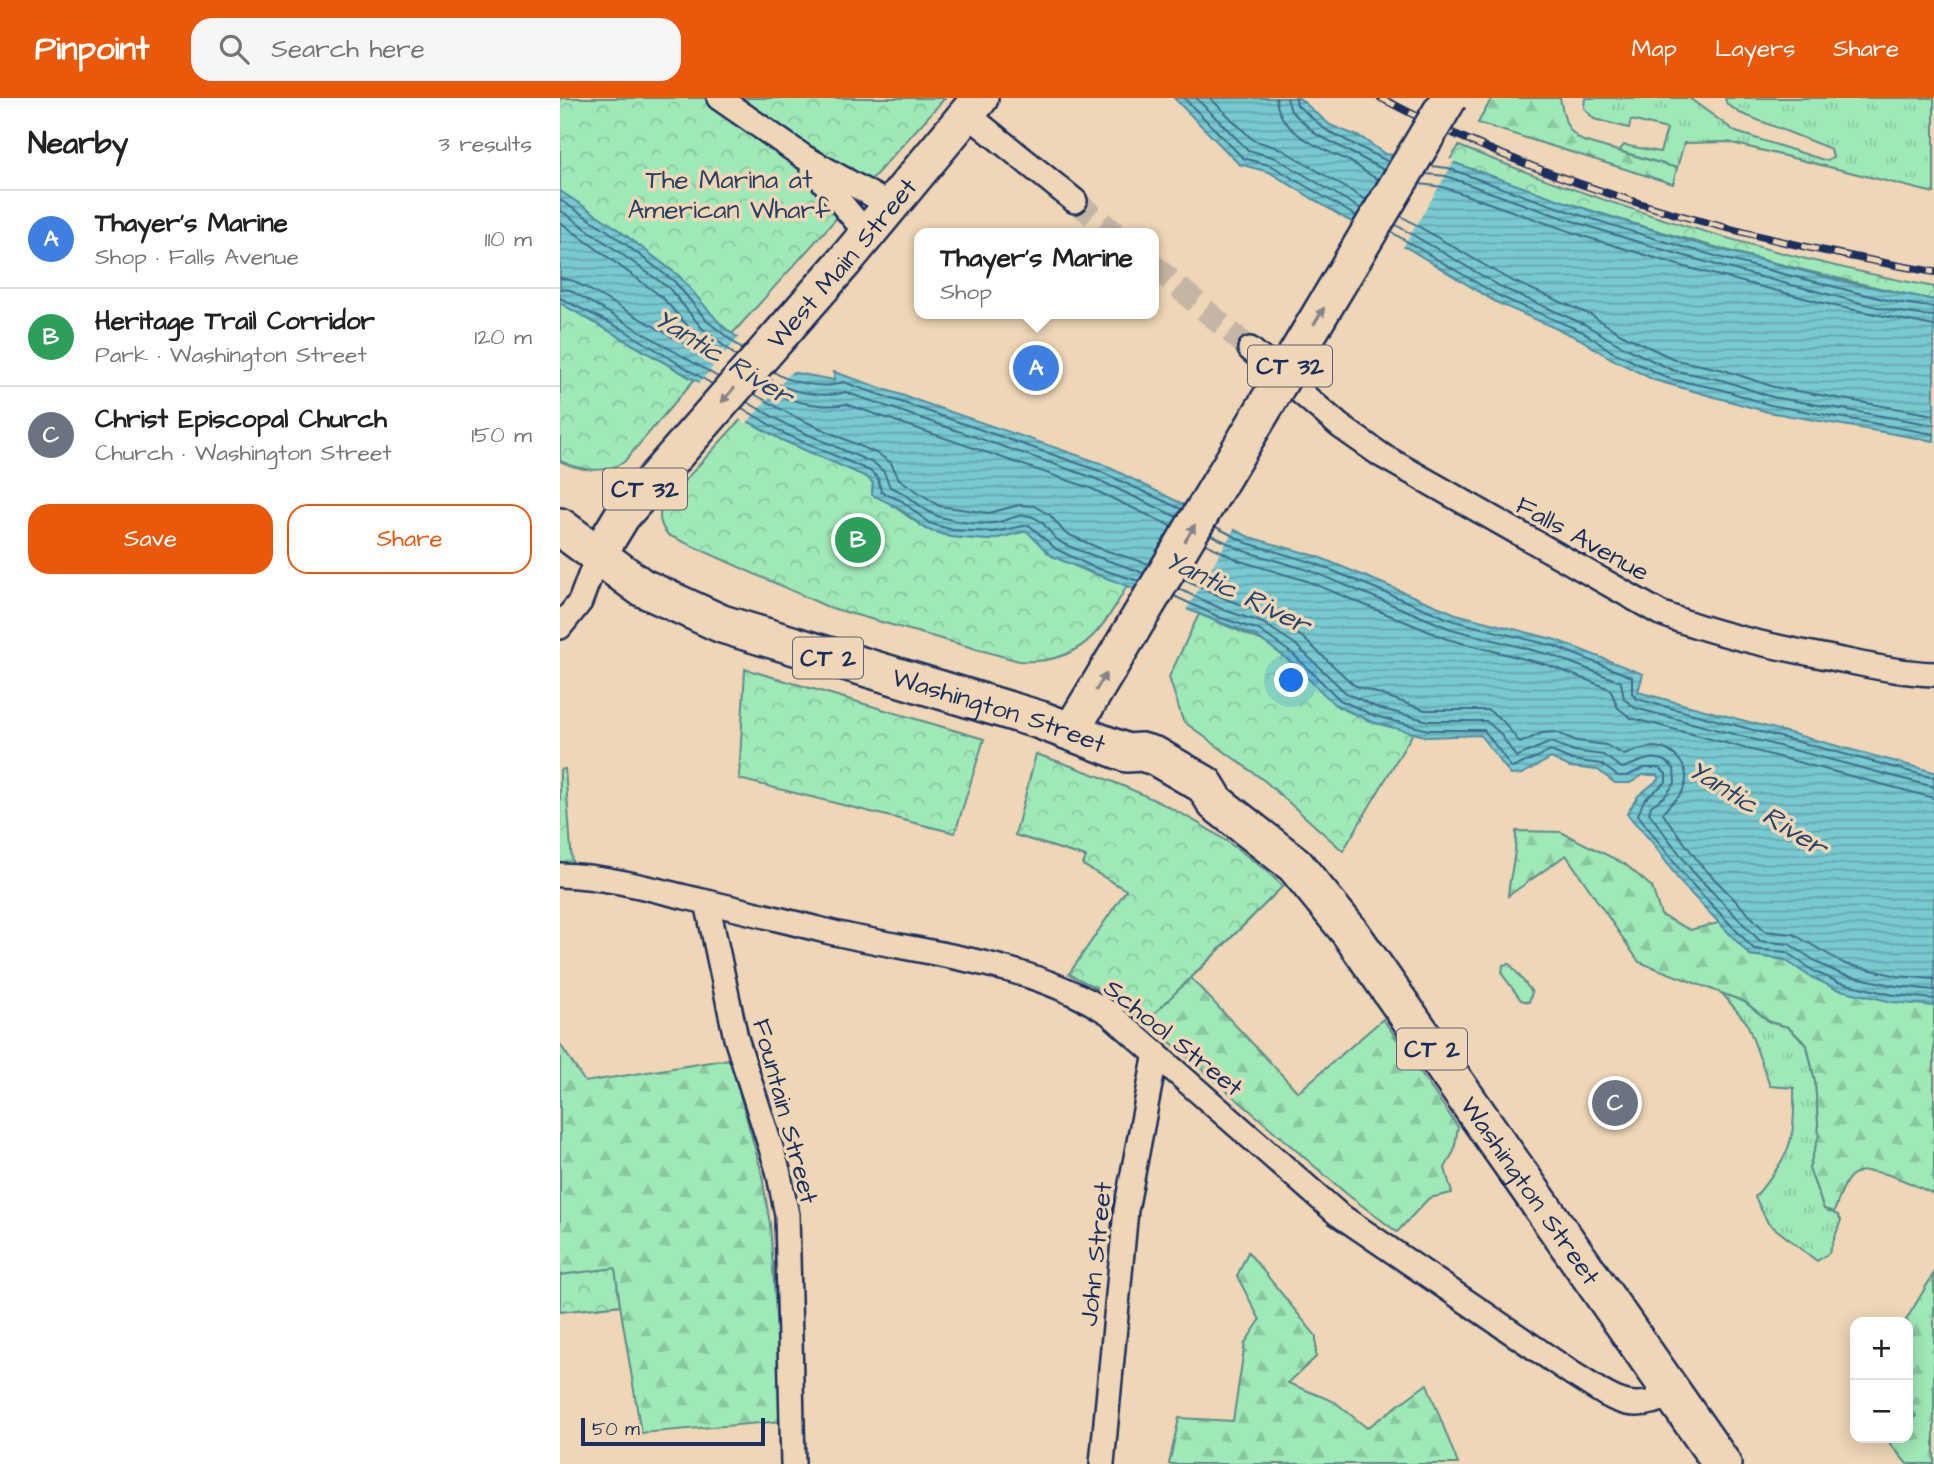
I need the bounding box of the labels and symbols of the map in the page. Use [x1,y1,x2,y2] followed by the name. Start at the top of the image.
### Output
[628,162,831,228] park label: The Marina at American Wharf
[759,170,926,357] street label: West Main Street
[646,299,802,417] water label: Yantic River
[1313,307,1325,326] one-way arrow
[1013,342,1059,394] pin: A
[1248,345,1332,386] road number: CT 32
[720,386,736,404] one-way arrow
[603,468,687,510] road number: CT 32
[1509,487,1656,590] street label: Falls Avenue
[835,514,881,566] pin: B
[1183,523,1196,542] one-way arrow
[1158,540,1319,645] water label: Yantic River
[793,638,863,678] road number: CT 2
[888,659,1111,763] street label: Washington Street
[1274,663,1308,697] your location
[1094,673,1107,692] one-way arrow
[1680,750,1836,868] water label: Yantic River
[1096,970,1251,1106] street label: School Street
[743,1015,827,1208] street label: Fountain Street
[1397,1029,1467,1070] road number: CT 2
[1592,1077,1638,1129] pin: C
[1451,1089,1609,1293] street label: Washington Street
[1071,1180,1122,1328] street label: John Street
[581,1415,765,1447] scale bar

